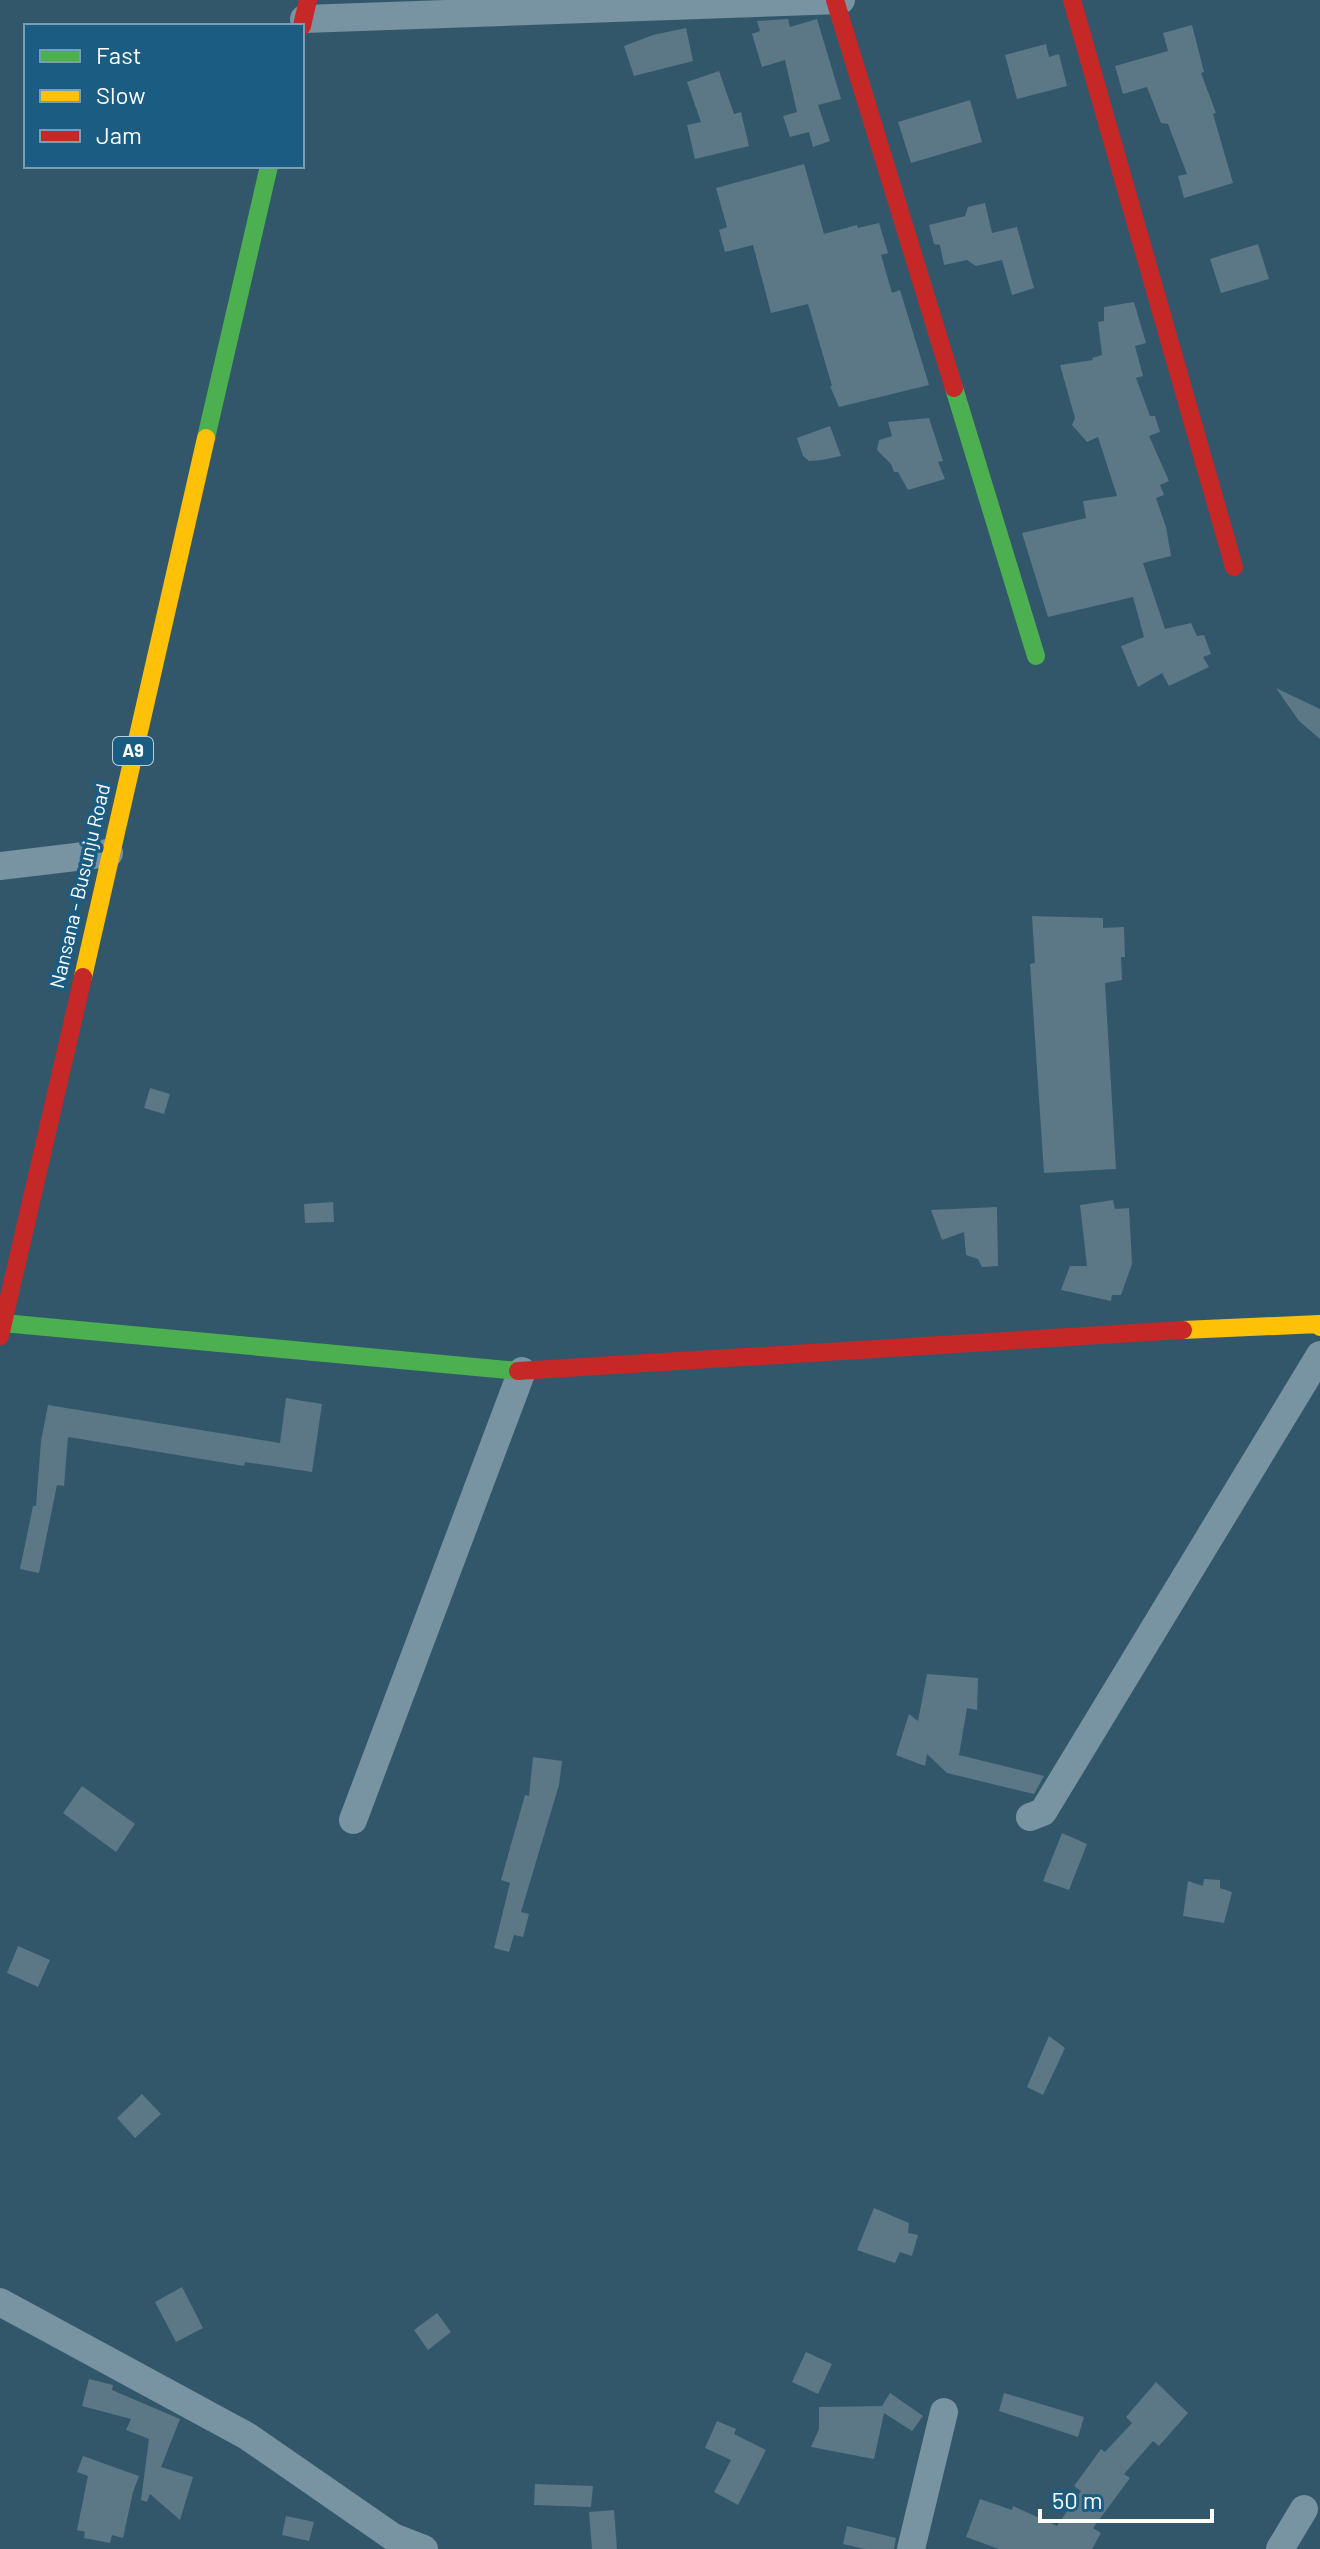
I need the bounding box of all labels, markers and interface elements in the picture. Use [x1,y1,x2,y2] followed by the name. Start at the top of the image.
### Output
[24,24,304,168] legend
[96,40,141,69] text: Fast
[96,80,145,109] text: Slow
[96,120,142,149] text: Jam
[113,737,153,765] road number: A9
[44,781,114,990] street label: Nansana - Busunju Road
[1040,2473,1212,2523] scale bar
[1052,2485,1103,2514] text: 50 m

